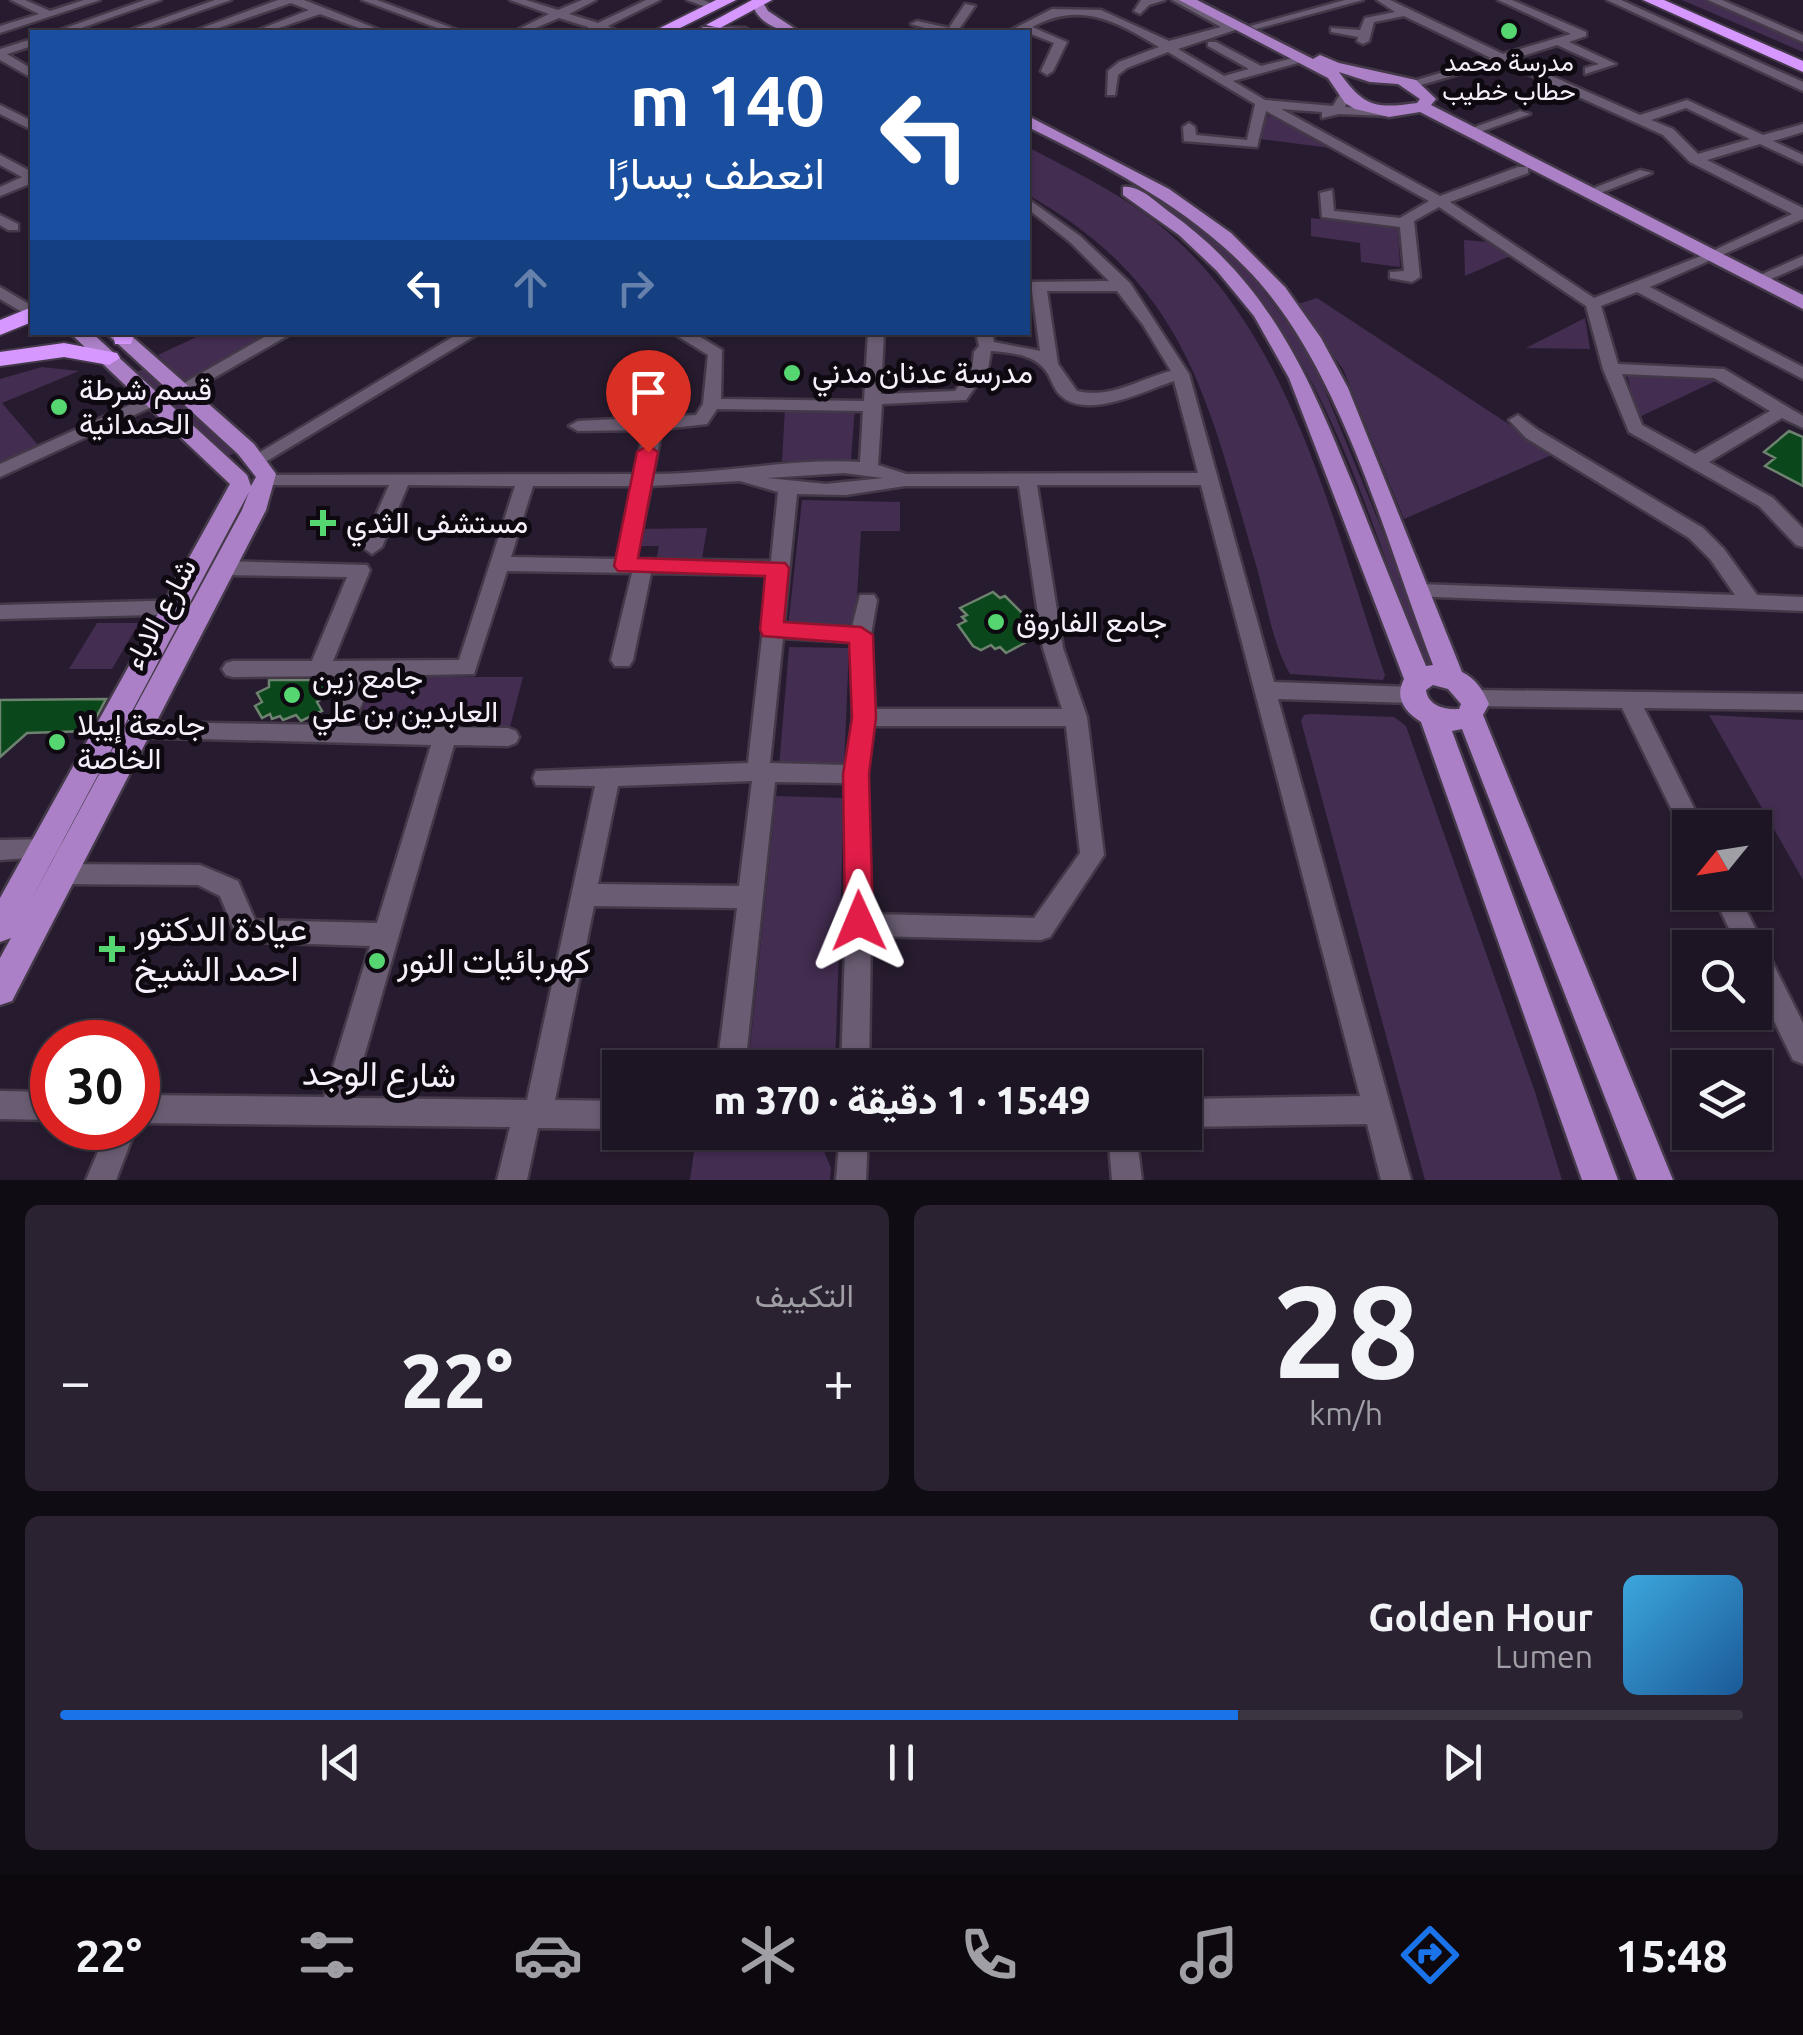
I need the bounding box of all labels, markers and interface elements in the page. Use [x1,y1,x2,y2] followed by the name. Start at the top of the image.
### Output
[1498,20,1520,42] marker: مدرسة محمد حطاب خطيب
[1442,48,1576,106] place label: مدرسة محمد حطاب خطيب
[630,61,825,139] text: 140 m
[860,70,990,200] icon: left
[607,147,825,198] text: انعطف يسارًا
[398,260,453,315] icon: left
[503,260,558,315] icon: ahead
[608,260,663,315] icon: right
[606,350,691,453] pin
[812,355,1033,397] place label: مدرسة عدنان مدني
[781,362,803,384] marker: مدرسة عدنان مدني
[621,365,676,420] icon: arrive
[79,372,212,441] place label: قسم شرطة الحمدانية
[48,396,70,418] marker: قسم شرطة الحمدانية
[346,505,528,547] place label: مستشفى الثدي
[310,510,336,536] marker: مستشفى الثدي
[116,553,206,676] street label: شارع الاباء
[1016,604,1167,642] place label: جامع الفاروق
[985,611,1007,633] marker: جامع الفاروق
[312,660,498,736] place label: جامع زين العابدين بن علي
[281,684,303,706] marker: جامع زين العابدين بن علي
[77,707,205,775] place label: جامعة إيبلا الخاصة
[46,731,68,753] marker: جامعة إيبلا الخاصة
[1672,810,1772,910] north arrow
[1672,810,1772,1150] map controls
[807,869,911,973] position arrow
[133,908,307,993] place label: عيادة الدكتور احمد الشيخ
[1672,930,1772,1030] button: search
[99,936,125,962] marker: عيادة الدكتور احمد الشيخ
[396,940,591,983] place label: كهربائيات النور
[366,950,388,972] marker: كهربائيات النور
[30,1020,160,1150] speed limit sign: 30
[1672,1050,1772,1150] button: layers
[301,1052,456,1099] street label: شارع الوجد
[714,1079,1091,1121] text: 15:49 · 1 دقيقة · 370 m
[1273,1257,1419,1403] text: 28
[755,1277,854,1313] text: التكييف
[401,1338,513,1422] text: 22°
[60,1350,91,1411] text: −
[823,1350,854,1411] text: +
[1309,1395,1383,1431] text: km/h
[1368,1596,1593,1638] text: Golden Hour
[1495,1638,1593,1674] text: Lumen
[313,1735,368,1790] icon: previous
[874,1735,929,1790] icon: pause
[1435,1735,1490,1790] icon: next
[292,1920,362,1990] icon: filters
[513,1920,583,1990] icon: car
[733,1920,803,1990] icon: climate
[954,1920,1024,1990] icon: phone
[1174,1920,1244,1990] icon: music
[1395,1920,1465,1990] icon: directions
[75,1930,142,1981] text: 22°
[1615,1930,1728,1981] text: 15:48

